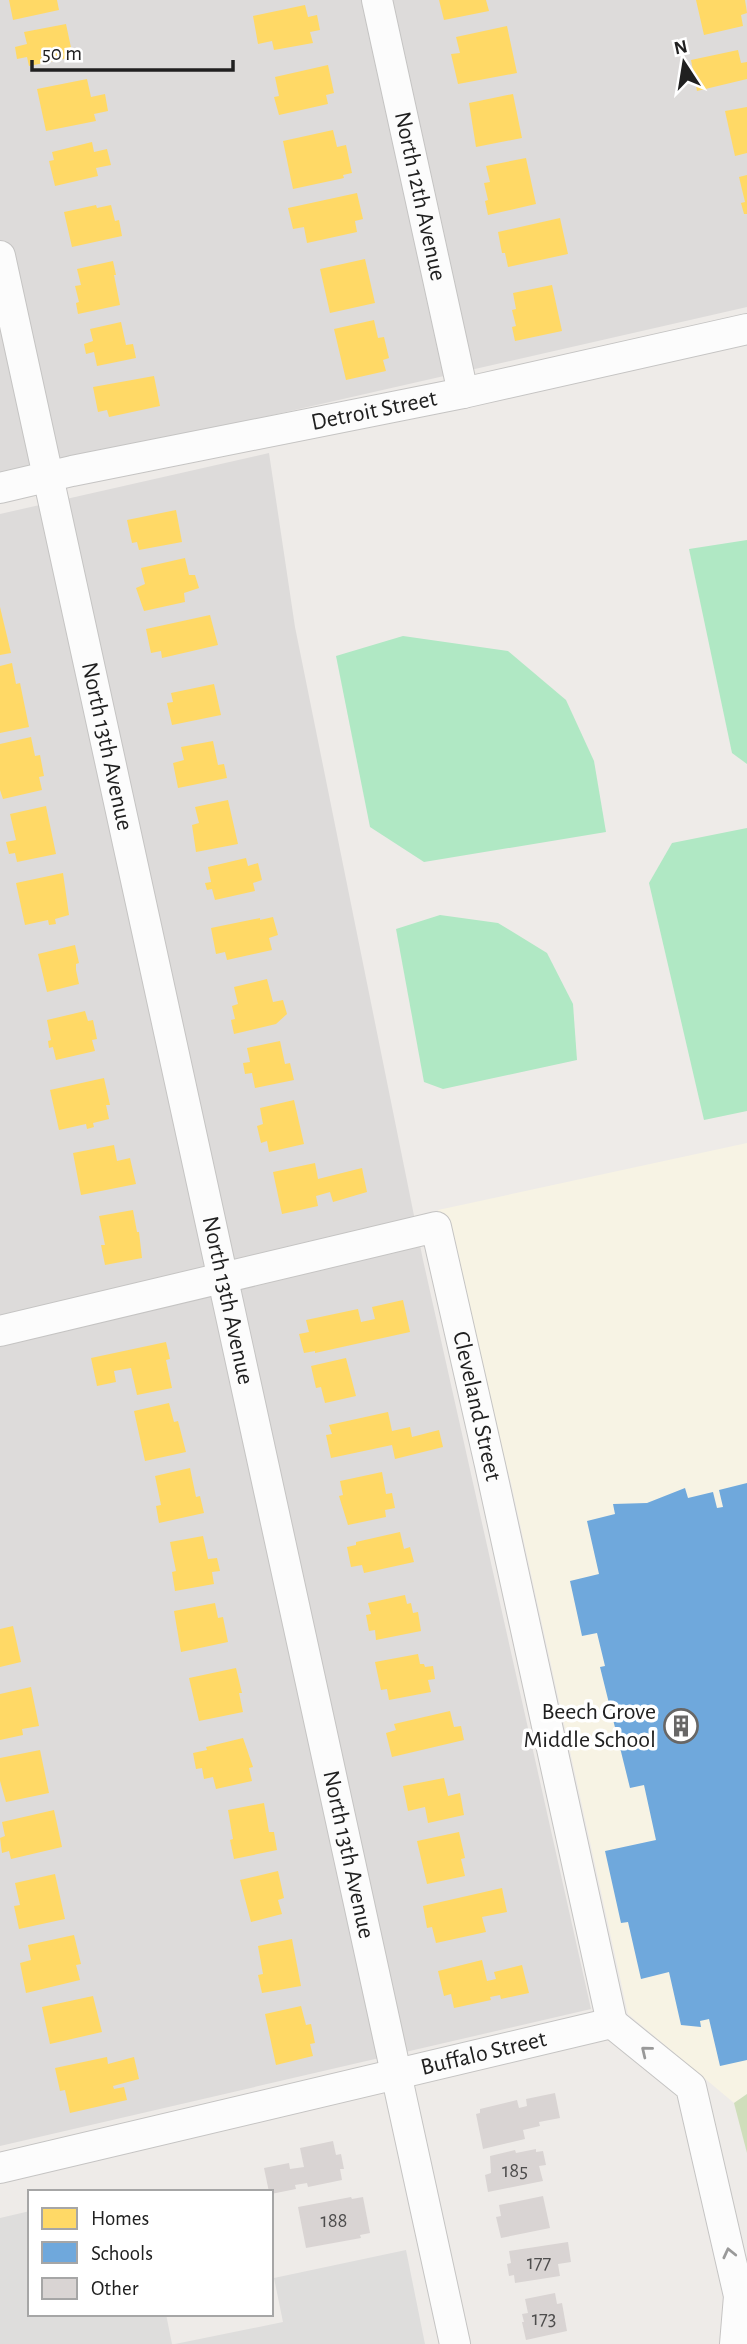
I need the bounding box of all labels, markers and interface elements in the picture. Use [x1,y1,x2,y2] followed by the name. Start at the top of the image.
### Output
[32,28,233,72] scale bar
[649,28,719,98] north arrow
[672,37,689,59] text: N
[42,43,82,64] text: 50 m
[390,109,450,283] street label: North 12th Avenue
[309,386,439,435] street label: Detroit Street
[77,660,137,833] street label: North 13th Avenue
[198,1214,258,1387] street label: North 13th Avenue
[448,1329,505,1484] street label: Cleveland Street
[523,1700,656,1752] place label: Beech Grove Middle School
[662,1707,700,1745] building icon: Beech Grove Middle School
[318,1768,378,1941] street label: North 13th Avenue
[418,2027,549,2080] street label: Buffalo Street
[642,2047,655,2059] one-way arrow
[502,2160,528,2181] house number: 185
[28,2190,273,2316] legend
[91,2208,149,2229] text: Homes
[320,2210,348,2231] house number: 188
[91,2243,153,2264] text: Schools
[723,2247,737,2259] one-way arrow
[527,2252,552,2273] house number: 177
[91,2278,139,2299] text: Other
[532,2308,556,2329] house number: 173

